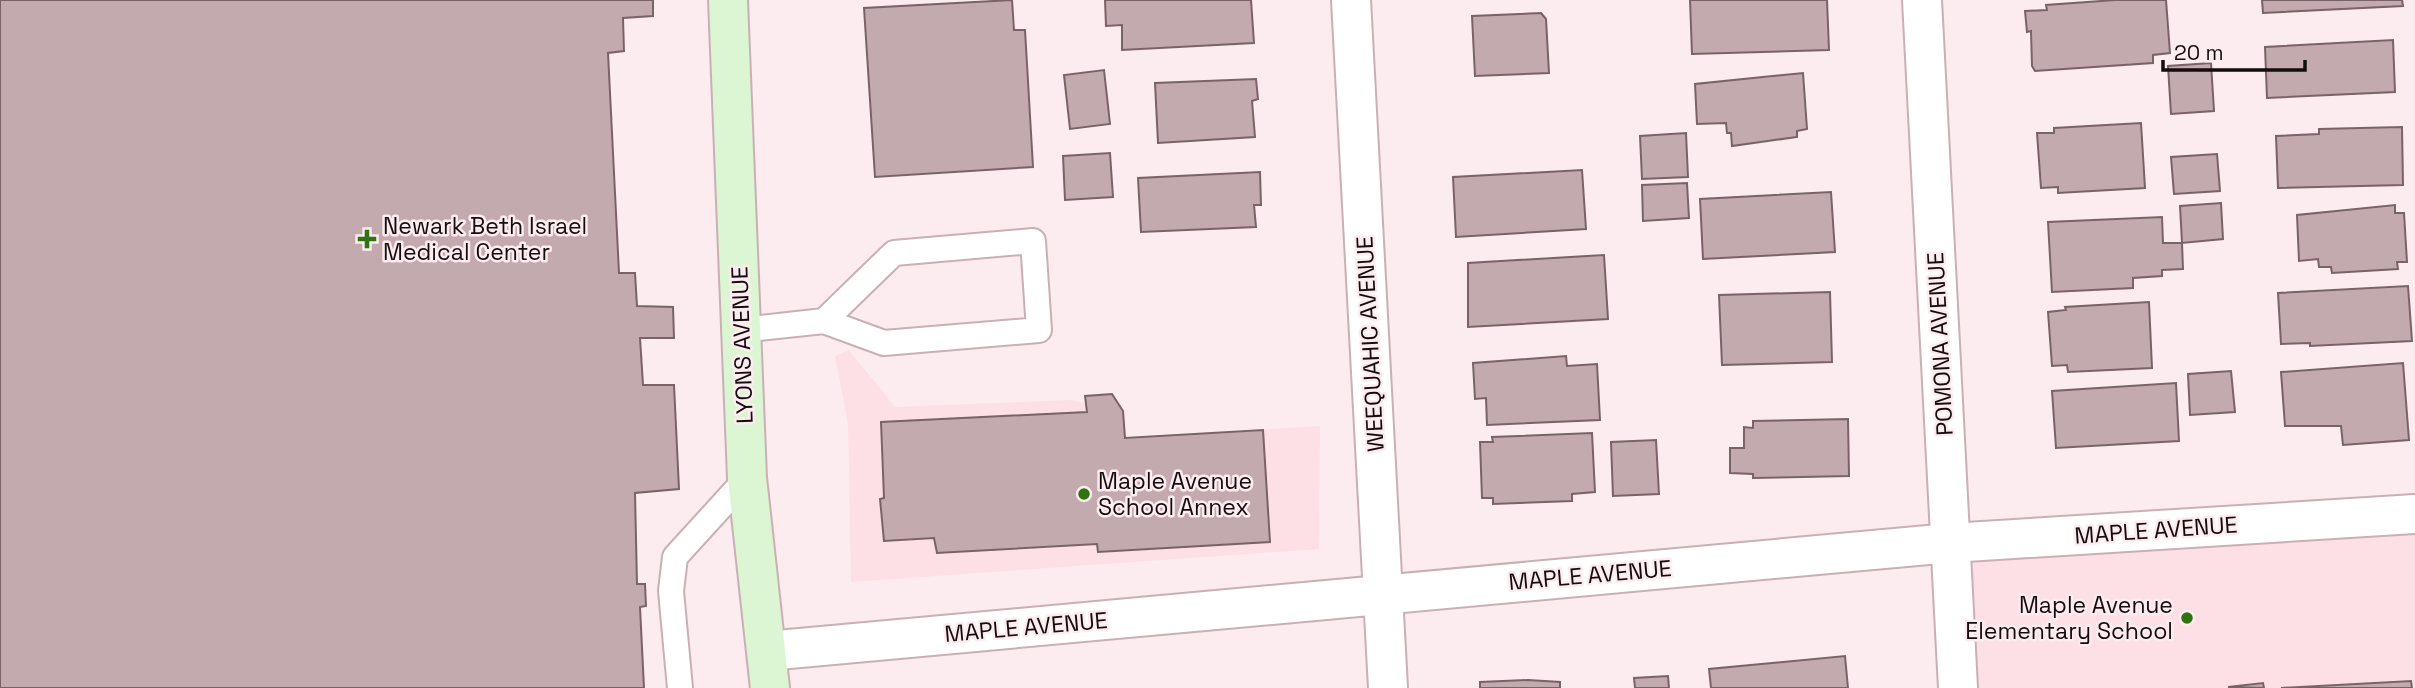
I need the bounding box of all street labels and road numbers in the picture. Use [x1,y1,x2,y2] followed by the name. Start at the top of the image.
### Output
[1349,235,1391,453] street label: WEEQUAHIC AVENUE
[1920,252,1960,436] street label: POMONA AVENUE
[724,266,760,424] street label: LYONS AVENUE
[2073,509,2239,551] street label: MAPLE AVENUE
[1507,553,1673,597] street label: MAPLE AVENUE
[943,605,1109,649] street label: MAPLE AVENUE

